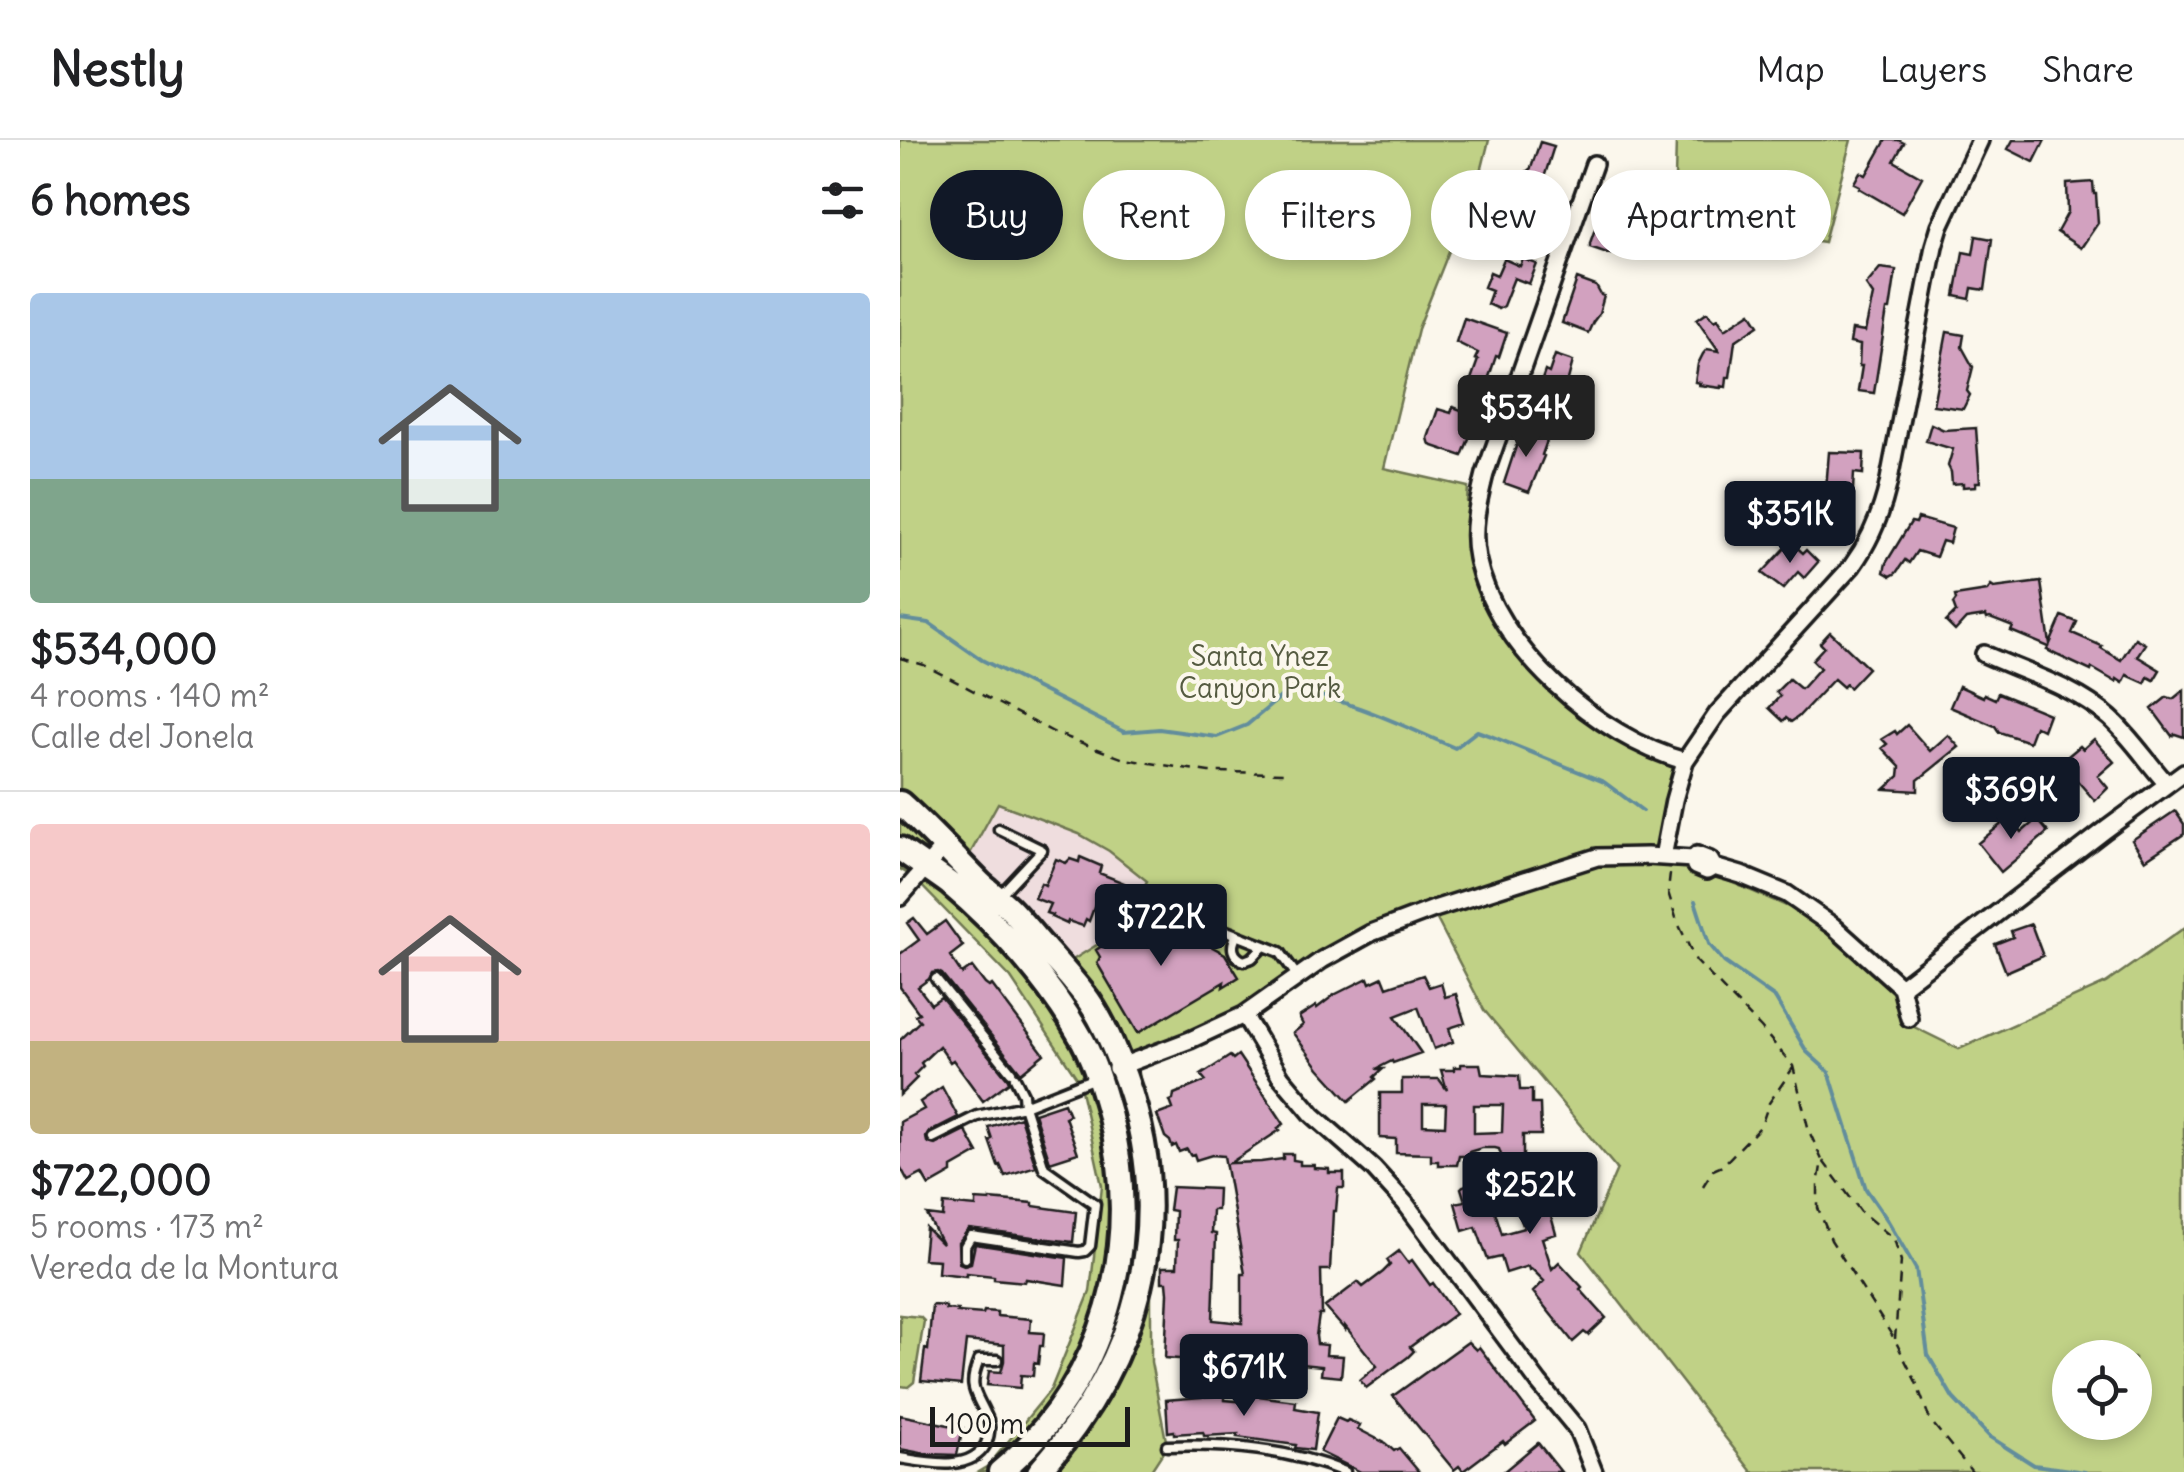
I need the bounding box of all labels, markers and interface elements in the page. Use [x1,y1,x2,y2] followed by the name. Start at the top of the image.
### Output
[50,39,185,99] text: Nestly
[1757,47,1825,91] text: Map
[1880,47,1987,91] text: Layers
[2042,47,2134,91] text: Share
[930,170,1063,260] chip: Buy
[1083,170,1225,260] chip: Rent
[1245,170,1411,260] chip: Filters
[1431,170,1571,260] chip: New
[1591,170,1831,260] chip: Apartment
[815,173,870,228] icon: filters
[30,174,191,226] text: 6 homes
[360,358,540,538] icon: home
[1456,375,1596,460] pin: $534K
[1480,387,1572,428] text: $534K
[1720,481,1860,566] pin: $351K
[1747,493,1833,534] text: $351K
[30,623,217,675] text: $534,000
[1179,638,1341,706] park label: Santa Ynez Canyon Park
[30,675,270,716] text: 4 rooms · 140 m²
[30,716,254,757] text: Calle del Jonela
[1941,757,2081,842] pin: $369K
[1965,769,2057,810] text: $369K
[1091,884,1231,969] pin: $722K
[360,889,540,1069] icon: home
[1117,896,1205,937] text: $722K
[1460,1152,1600,1237] pin: $252K
[30,1154,212,1206] text: $722,000
[1485,1164,1575,1205] text: $252K
[30,1206,264,1247] text: 5 rooms · 173 m²
[30,1247,339,1288] text: Vereda de la Montura
[1174,1334,1314,1419] pin: $671K
[2052,1340,2152,1440] map controls
[2052,1340,2152,1440] button: locate
[1202,1346,1286,1387] text: $671K
[930,1402,1130,1446] scale bar
[945,1406,1024,1442] text: 100 m

